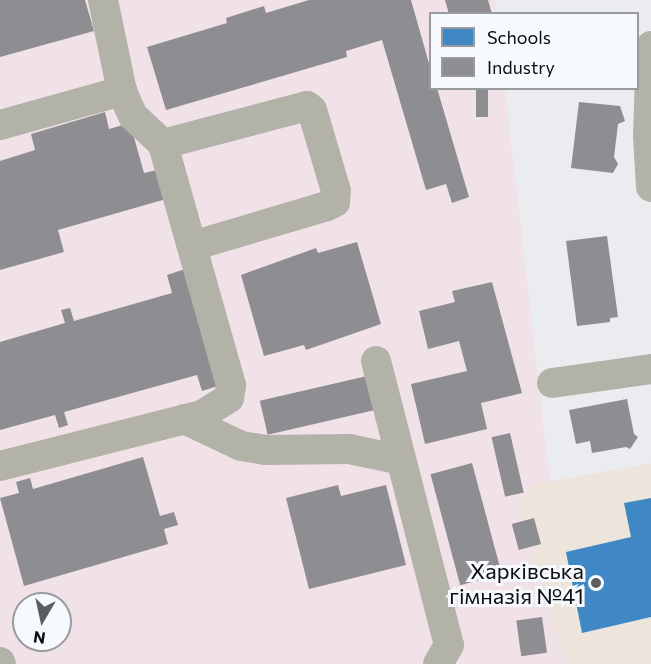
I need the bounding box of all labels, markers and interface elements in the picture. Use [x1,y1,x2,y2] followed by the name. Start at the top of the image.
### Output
[429,12,639,90] legend
[487,26,551,48] text: Schools
[487,56,555,78] text: Industry
[449,557,584,608] place label: Харківська гімназія №41
[589,576,603,590] marker: Харківська гімназія №41
[12,592,72,652] north arrow
[32,628,47,649] text: N

